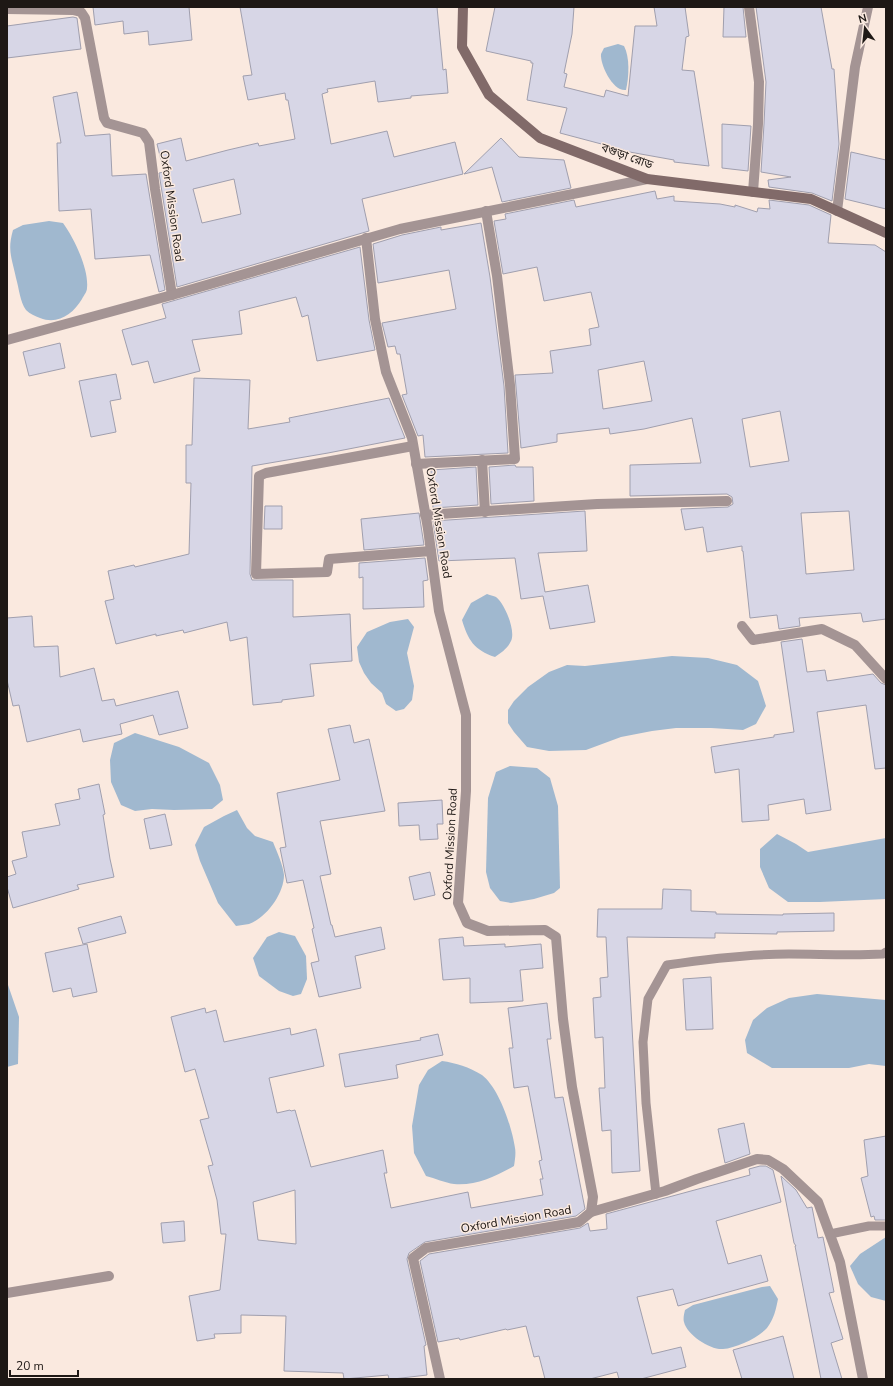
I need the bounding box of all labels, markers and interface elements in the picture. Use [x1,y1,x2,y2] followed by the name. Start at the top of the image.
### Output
[845,8,885,48] north arrow
[857,11,868,27] text: N
[598,139,656,173] street label: বগুড়া রোড
[156,149,188,263] street label: Oxford Mission Road
[422,466,456,580] street label: Oxford Mission Road
[439,788,461,900] street label: Oxford Mission Road
[459,1201,573,1237] street label: Oxford Mission Road
[10,1352,78,1378] scale bar
[16,1358,44,1374] text: 20 m

